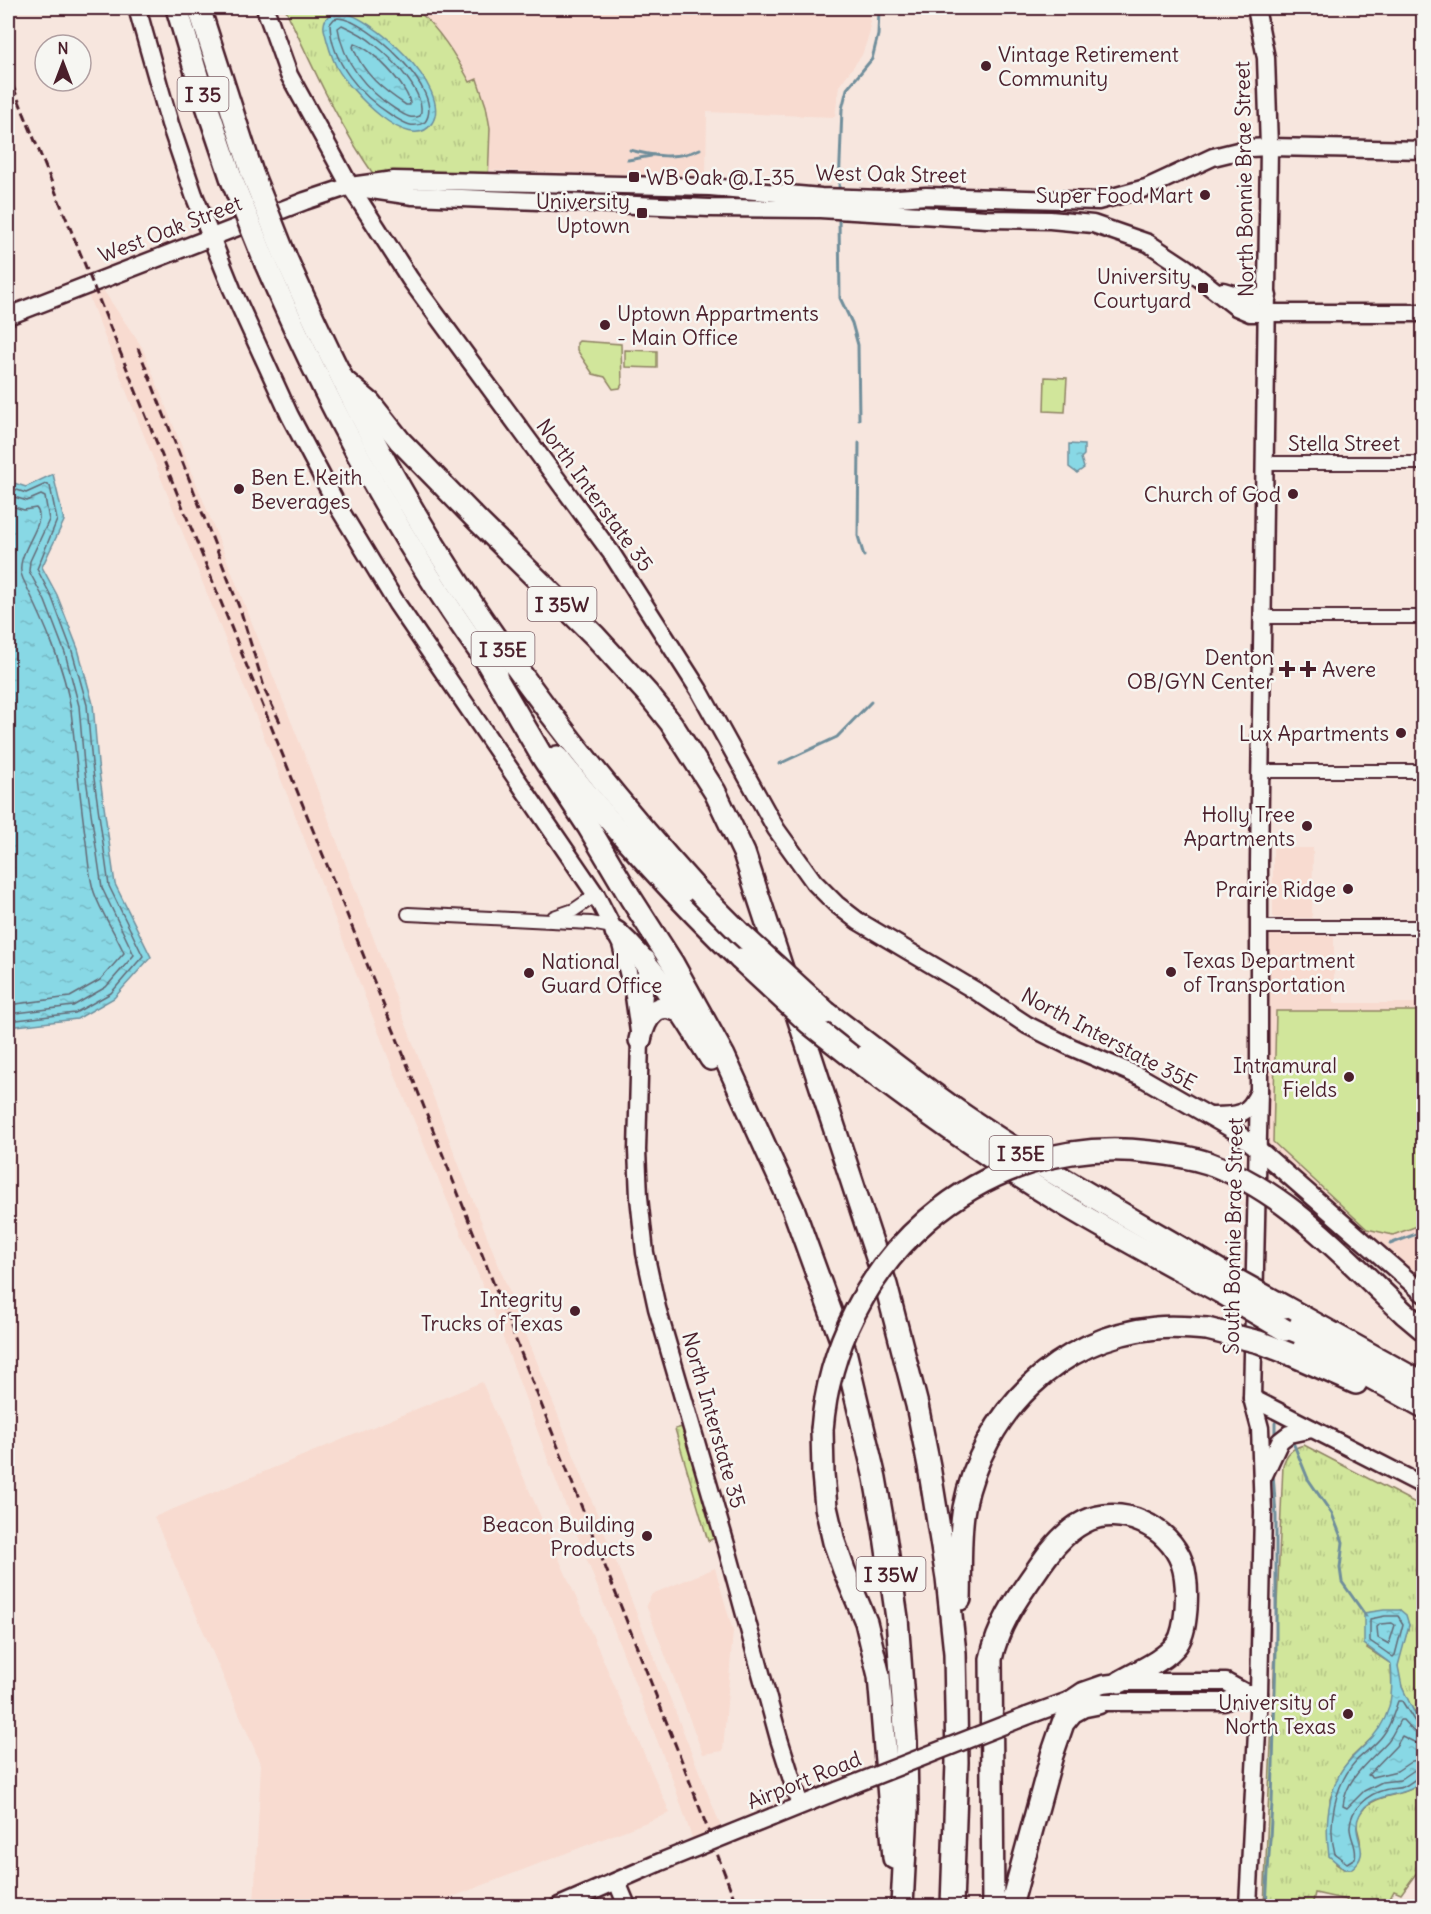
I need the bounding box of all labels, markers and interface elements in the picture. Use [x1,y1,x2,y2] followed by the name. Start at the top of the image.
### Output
[33,33,93,93] north arrow
[57,38,69,58] text: N
[998,41,1179,92] place label: Vintage Retirement Community
[979,59,993,73] marker: Vintage Retirement Community
[1228,61,1260,297] street label: North Bonnie Brae Street
[178,77,228,111] road number: I 35
[815,159,967,189] street label: West Oak Street
[646,164,795,191] place label: WB Oak @ I-35
[627,170,641,184] marker: WB Oak @ I-35
[1036,182,1193,209] place label: Super Food Mart
[536,188,630,239] place label: University Uptown
[1198,188,1212,202] marker: Super Food Mart
[95,189,245,269] street label: West Oak Street
[635,206,649,220] marker: University Uptown
[1093,263,1191,314] place label: University Courtyard
[1196,281,1210,295] marker: University Courtyard
[617,300,819,351] place label: Uptown Appartments - Main Office
[598,318,612,332] marker: Uptown Appartments - Main Office
[530,413,660,577] street label: North Interstate 35
[1288,430,1400,457] street label: Stella Street
[251,464,363,515] place label: Ben E. Keith Beverages
[1144,481,1281,508] place label: Church of God
[232,482,246,496] marker: Ben E. Keith Beverages
[1286,487,1300,501] marker: Church of God
[528,587,596,621] road number: I 35W
[472,632,534,666] road number: I 35E
[1127,644,1274,695] place label: Denton OB/GYN Center
[1322,656,1376,683] place label: Avere
[1278,660,1296,678] marker: Denton OB/GYN Center
[1299,660,1317,678] marker: Avere
[1239,720,1389,747] place label: Lux Apartments
[1394,726,1408,740] marker: Lux Apartments
[1184,801,1295,852] place label: Holly Tree Apartments
[1300,819,1314,833] marker: Holly Tree Apartments
[1215,876,1336,903] place label: Prairie Ridge
[1341,882,1355,896] marker: Prairie Ridge
[1183,947,1355,998] place label: Texas Department of Transportation
[541,948,662,999] place label: National Guard Office
[1164,965,1178,979] marker: Texas Department of Transportation
[522,966,536,980] marker: National Guard Office
[1017,981,1201,1097] street label: North Interstate 35E
[1233,1052,1337,1103] place label: Intramural Fields
[1342,1070,1356,1084] marker: Intramural Fields
[1217,1117,1249,1355] street label: South Bonnie Brae Street
[990,1136,1052,1170] road number: I 35E
[421,1286,563,1337] place label: Integrity Trucks of Texas
[568,1304,582,1318] marker: Integrity Trucks of Texas
[676,1329,752,1511] street label: North Interstate 35
[482,1511,635,1562] place label: Beacon Building Products
[640,1529,654,1543] marker: Beacon Building Products
[856,1557,926,1591] road number: I 35W
[1218,1689,1337,1740] place label: University of North Texas
[1341,1707,1355,1721] marker: University of North Texas
[743,1745,865,1815] street label: Airport Road

